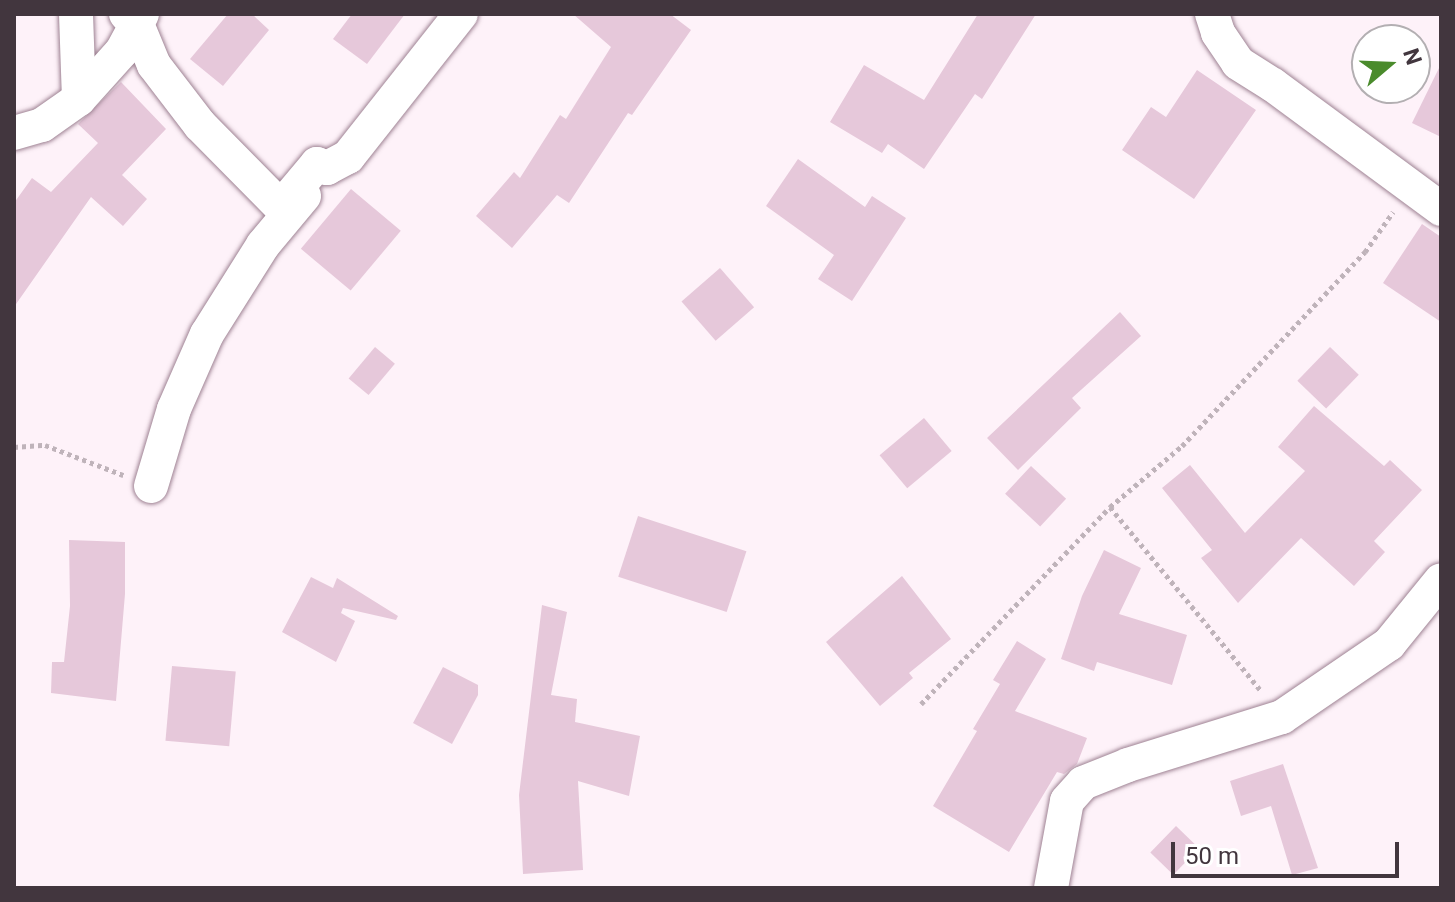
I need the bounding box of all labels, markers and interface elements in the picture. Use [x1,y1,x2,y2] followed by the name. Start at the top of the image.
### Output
[1351,24,1431,104] north arrow
[1398,45,1427,68] text: N
[1175,826,1403,876] scale bar
[1185,842,1239,870] text: 50 m

